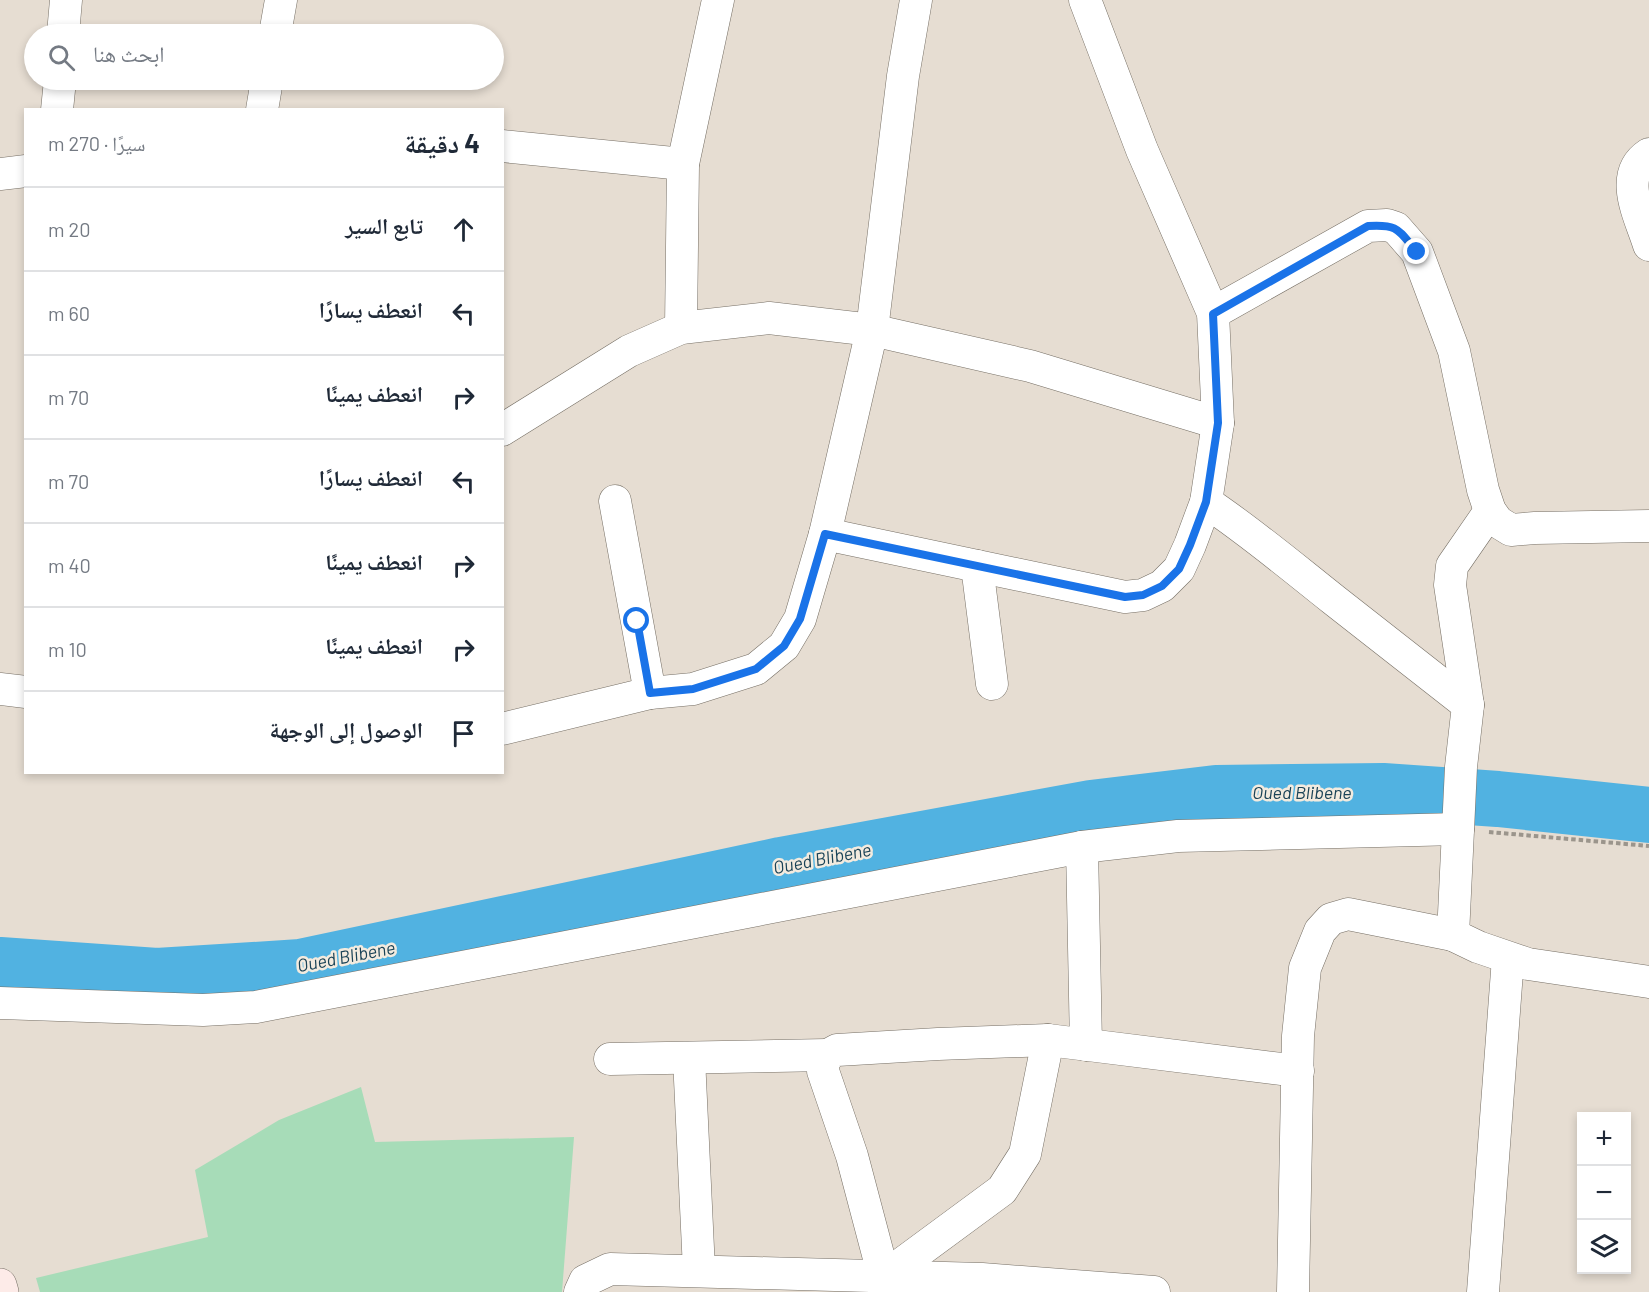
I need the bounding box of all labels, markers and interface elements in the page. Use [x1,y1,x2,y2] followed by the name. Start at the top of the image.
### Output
[24,24,504,90] search box
[93,40,164,66] text: ابحث هنا
[45,41,78,74] icon: search
[404,127,480,158] text: 4 دقيقة
[48,131,145,155] text: سيرًا · 270 m
[345,212,423,238] text: تابع السير
[447,213,480,246] icon: ahead
[48,217,91,241] text: 20 m
[1403,238,1429,264] route end
[319,296,423,322] text: انعطف يسارًا
[447,297,480,330] icon: left
[48,301,90,325] text: 60 m
[325,380,423,406] text: انعطف يمينًا
[447,381,480,414] icon: right
[48,385,89,409] text: 70 m
[319,464,423,490] text: انعطف يسارًا
[447,465,480,498] icon: left
[48,469,89,493] text: 70 m
[325,548,423,574] text: انعطف يمينًا
[447,549,480,582] icon: right
[48,553,91,577] text: 40 m
[623,607,649,633] route start
[325,632,423,658] text: انعطف يمينًا
[447,633,480,666] icon: right
[48,637,87,661] text: 10 m
[270,716,423,742] text: الوصول إلى الوجهة
[447,717,480,750] icon: arrive
[1252,781,1352,803] water label: Oued Blibene
[771,838,873,878] water label: Oued Blibene
[295,936,397,976] water label: Oued Blibene
[1577,1112,1631,1274] map controls
[1577,1112,1631,1166] button: +
[1577,1166,1631,1220] button: −
[1577,1220,1631,1274] button: layers

